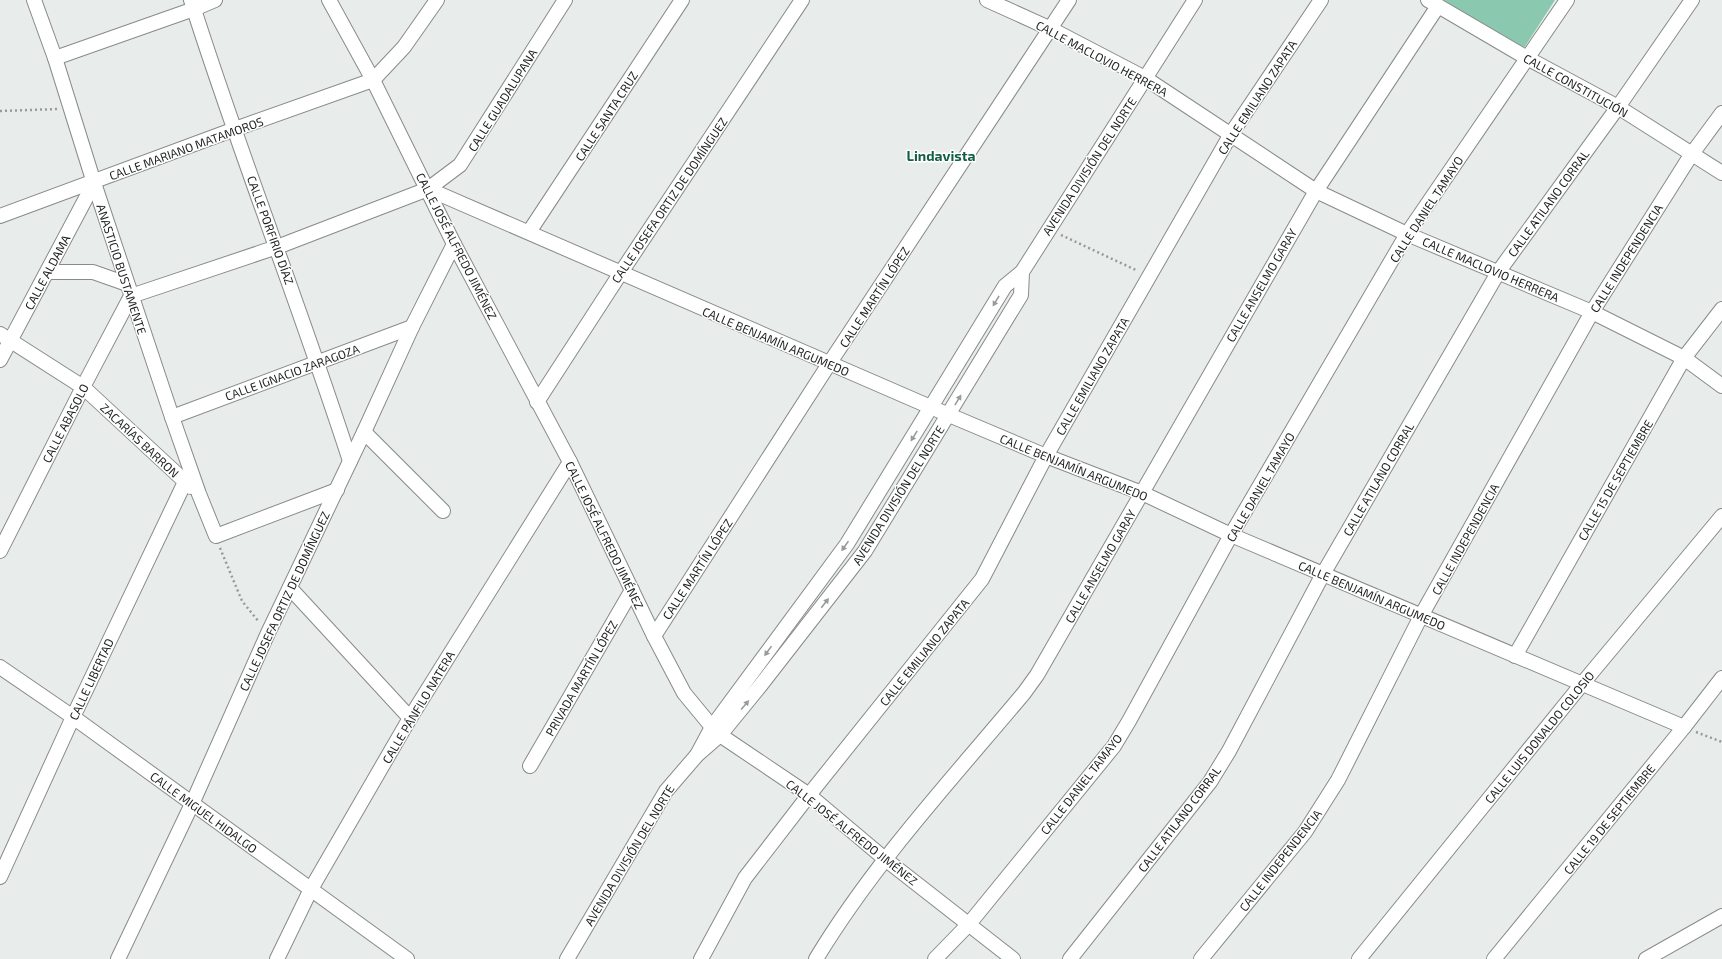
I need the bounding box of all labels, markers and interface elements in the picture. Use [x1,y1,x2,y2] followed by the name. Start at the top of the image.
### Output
[1034,17,1171,99] street label: CALLE MACLOVIO HERRERA
[1215,37,1300,157] street label: CALLE EMILIANO ZAPATA
[465,46,540,154] street label: CALLE GUADALUPANA
[1521,50,1631,120] street label: CALLE CONSTITUCIÓN
[572,68,640,163] street label: CALLE SANTA CRUZ
[1039,94,1139,238] street label: AVENIDA DIVISIÓN DEL NORTE
[107,113,265,182] street label: CALLE MARIANO MATAMOROS
[608,114,730,285] street label: CALLE JOSEFA ORTIZ DE DOMÍNGUEZ
[906,147,976,164] district label: Lindavista
[1505,147,1591,259] street label: CALLE ATILANO CORRAL
[1386,153,1466,265] street label: CALLE DANIEL TAMAYO
[414,170,500,322] street label: CALLE JOSÉ ALFREDO JIMÉNEZ
[245,174,297,287] street label: CALLE PORFIRIO DÍAZ
[1587,201,1665,315] street label: CALLE INDEPENDENCIA
[94,202,150,336] street label: ANASTICIO BUSTAMENTE
[1223,226,1299,344] street label: CALLE ANSELMO GARAY
[21,232,73,312] street label: CALLE ALDAMA
[1421,234,1562,304] street label: CALLE MACLOVIO HERRERA
[836,244,912,350] street label: CALLE MARTÍN LÓPEZ
[993,295,1000,307] one-way arrow
[700,304,852,378] street label: CALLE BENJAMÍN ARGUMEDO
[1052,314,1132,437] street label: CALLE EMILIANO ZAPATA
[223,341,362,403] street label: CALLE IGNACIO ZARAGOZA
[39,381,91,465] street label: CALLE ABASOLO
[954,394,961,406] one-way arrow
[98,400,182,480] street label: ZACARÍAS BARRON
[1575,417,1655,543] street label: CALLE 15 DE SEPTIEMBRE
[1340,420,1416,538] street label: CALLE ATILANO CORRAL
[849,422,947,567] street label: AVENIDA DIVISIÓN DEL NORTE
[1223,430,1297,544] street label: CALLE DANIEL TAMAYO
[910,431,918,441] one-way arrow
[998,431,1150,503] street label: CALLE BENJAMÍN ARGUMEDO
[563,459,647,611] street label: CALLE JOSÉ ALFREDO JIMÉNEZ
[1429,480,1502,597] street label: CALLE INDEPENDENCIA
[1062,507,1138,625] street label: CALLE ANSELMO GARAY
[236,509,332,693] street label: CALLE JOSEFA ORTIZ DE DOMÍNGUEZ
[659,516,735,622] street label: CALLE MARTÍN LÓPEZ
[841,541,849,552] one-way arrow
[1296,558,1448,632] street label: CALLE BENJAMÍN ARGUMEDO
[876,595,972,708] street label: CALLE EMILIANO ZAPATA
[821,597,830,608] one-way arrow
[542,618,620,738] street label: PRIVADA MARTÍN LÓPEZ
[66,636,116,722] street label: CALLE LIBERTAD
[764,646,772,656] one-way arrow
[379,648,457,766] street label: CALLE PÁNFILO NATERA
[1481,668,1597,806] street label: CALLE LUIS DONALDO COLOSIO
[741,699,749,710] one-way arrow
[1037,731,1125,837] street label: CALLE DANIEL TAMAYO
[1560,761,1658,877] street label: CALLE 19 DE SEPTIEMBRE
[1135,763,1223,875] street label: CALLE ATILANO CORRAL
[148,769,260,855] street label: CALLE MIGUEL HIDALGO
[784,776,921,888] street label: CALLE JOSÉ ALFREDO JIMÉNEZ
[581,782,677,928] street label: AVENIDA DIVISIÓN DEL NORTE
[1236,806,1324,914] street label: CALLE INDEPENDENCIA

